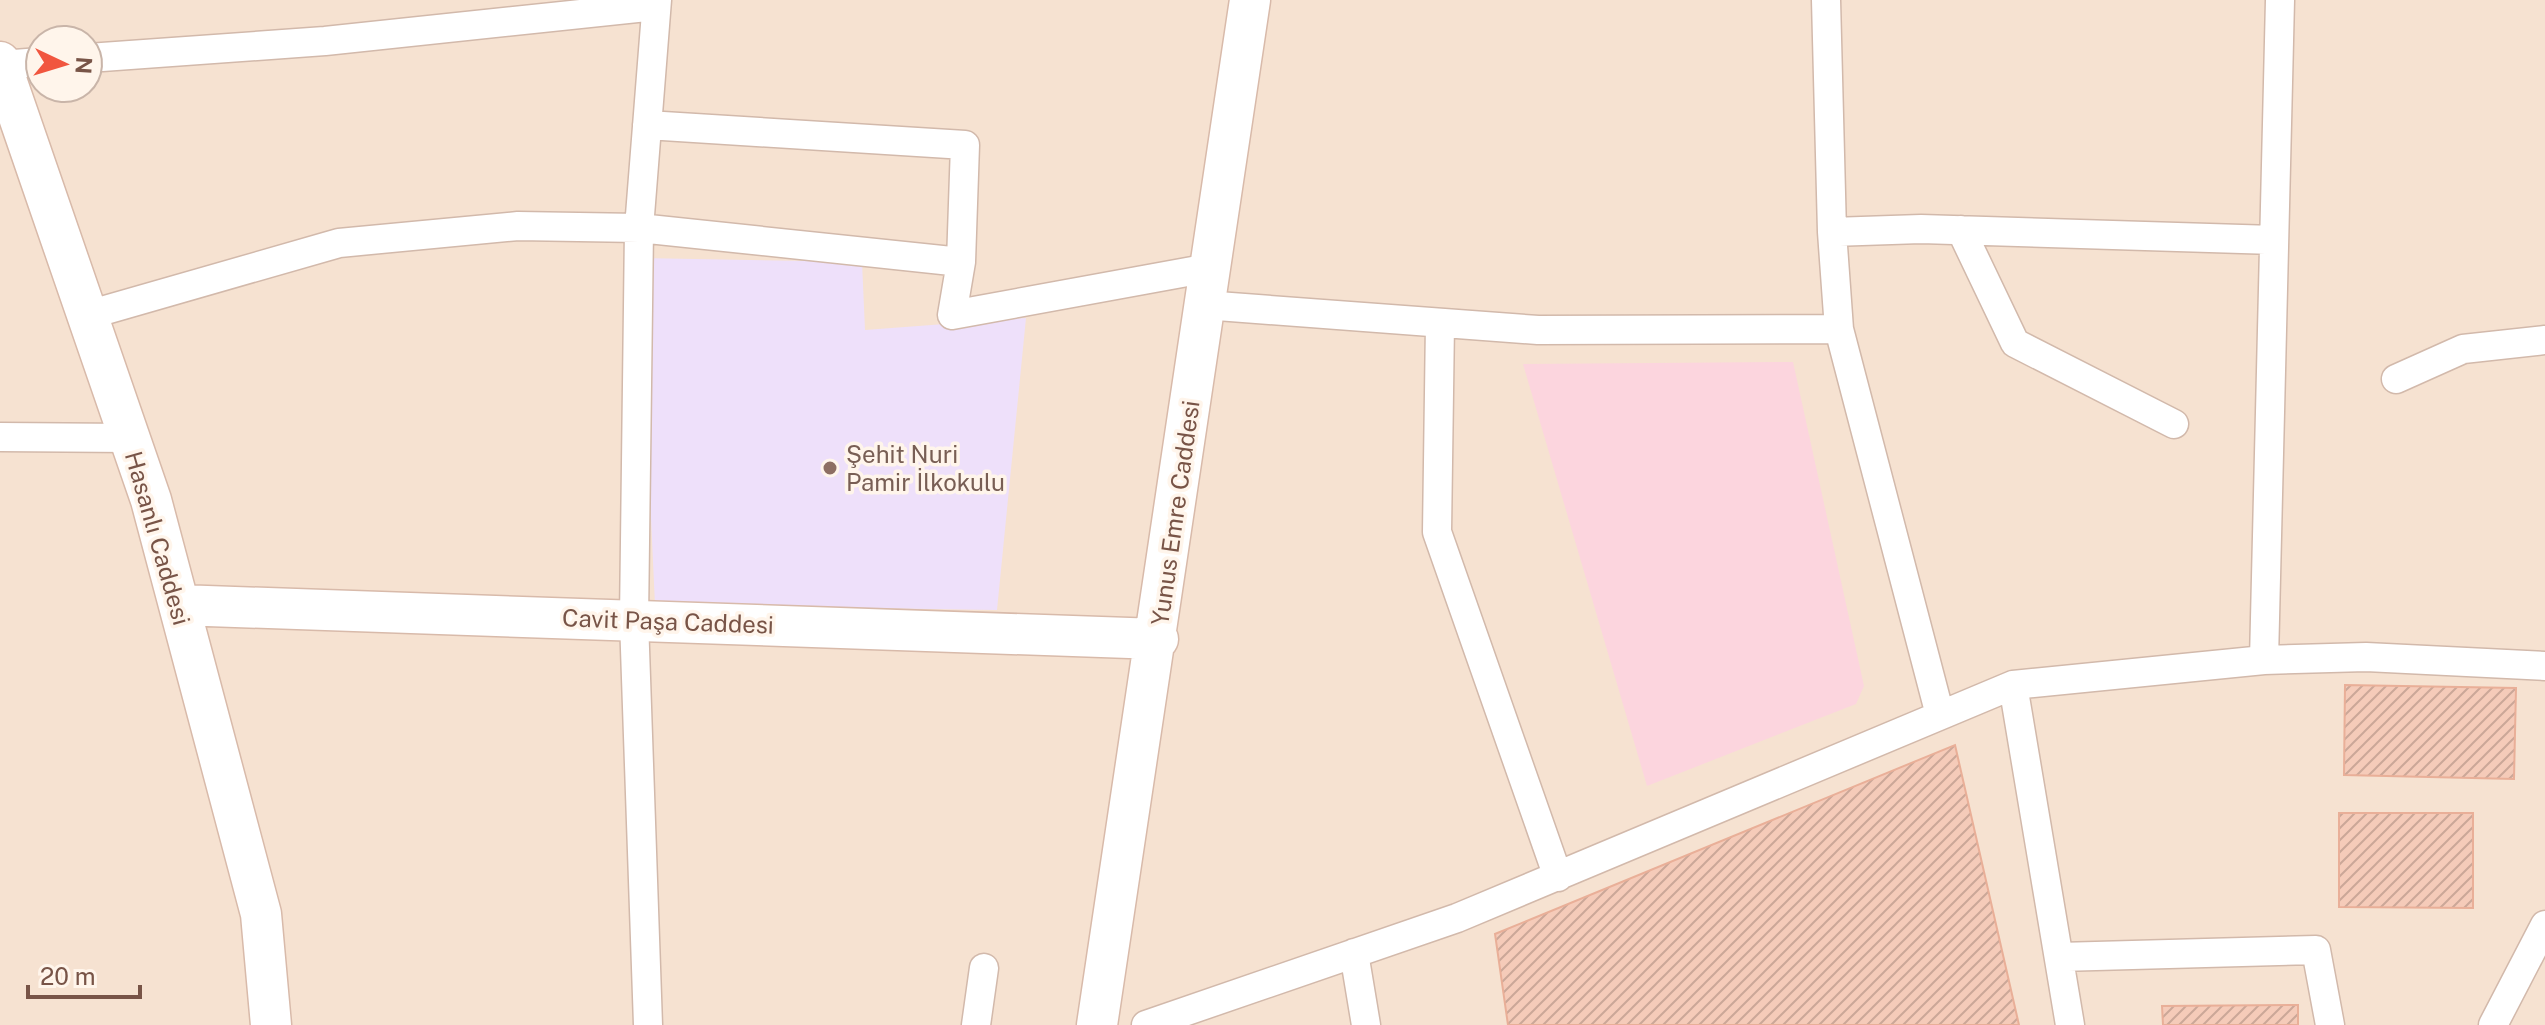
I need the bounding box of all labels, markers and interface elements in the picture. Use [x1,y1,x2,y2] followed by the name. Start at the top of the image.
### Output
[24,24,104,104] north arrow
[70,56,98,75] text: N
[1145,399,1205,627] street label: Yunus Emre Caddesi
[846,440,1005,496] place label: Şehit Nuri Pamir İlkokulu
[120,448,196,628] street label: Hasanlı Caddesi
[821,459,839,477] marker: Şehit Nuri Pamir İlkokulu
[562,603,774,639] street label: Cavit Paşa Caddesi
[28,949,140,999] scale bar
[40,962,96,990] text: 20 m

